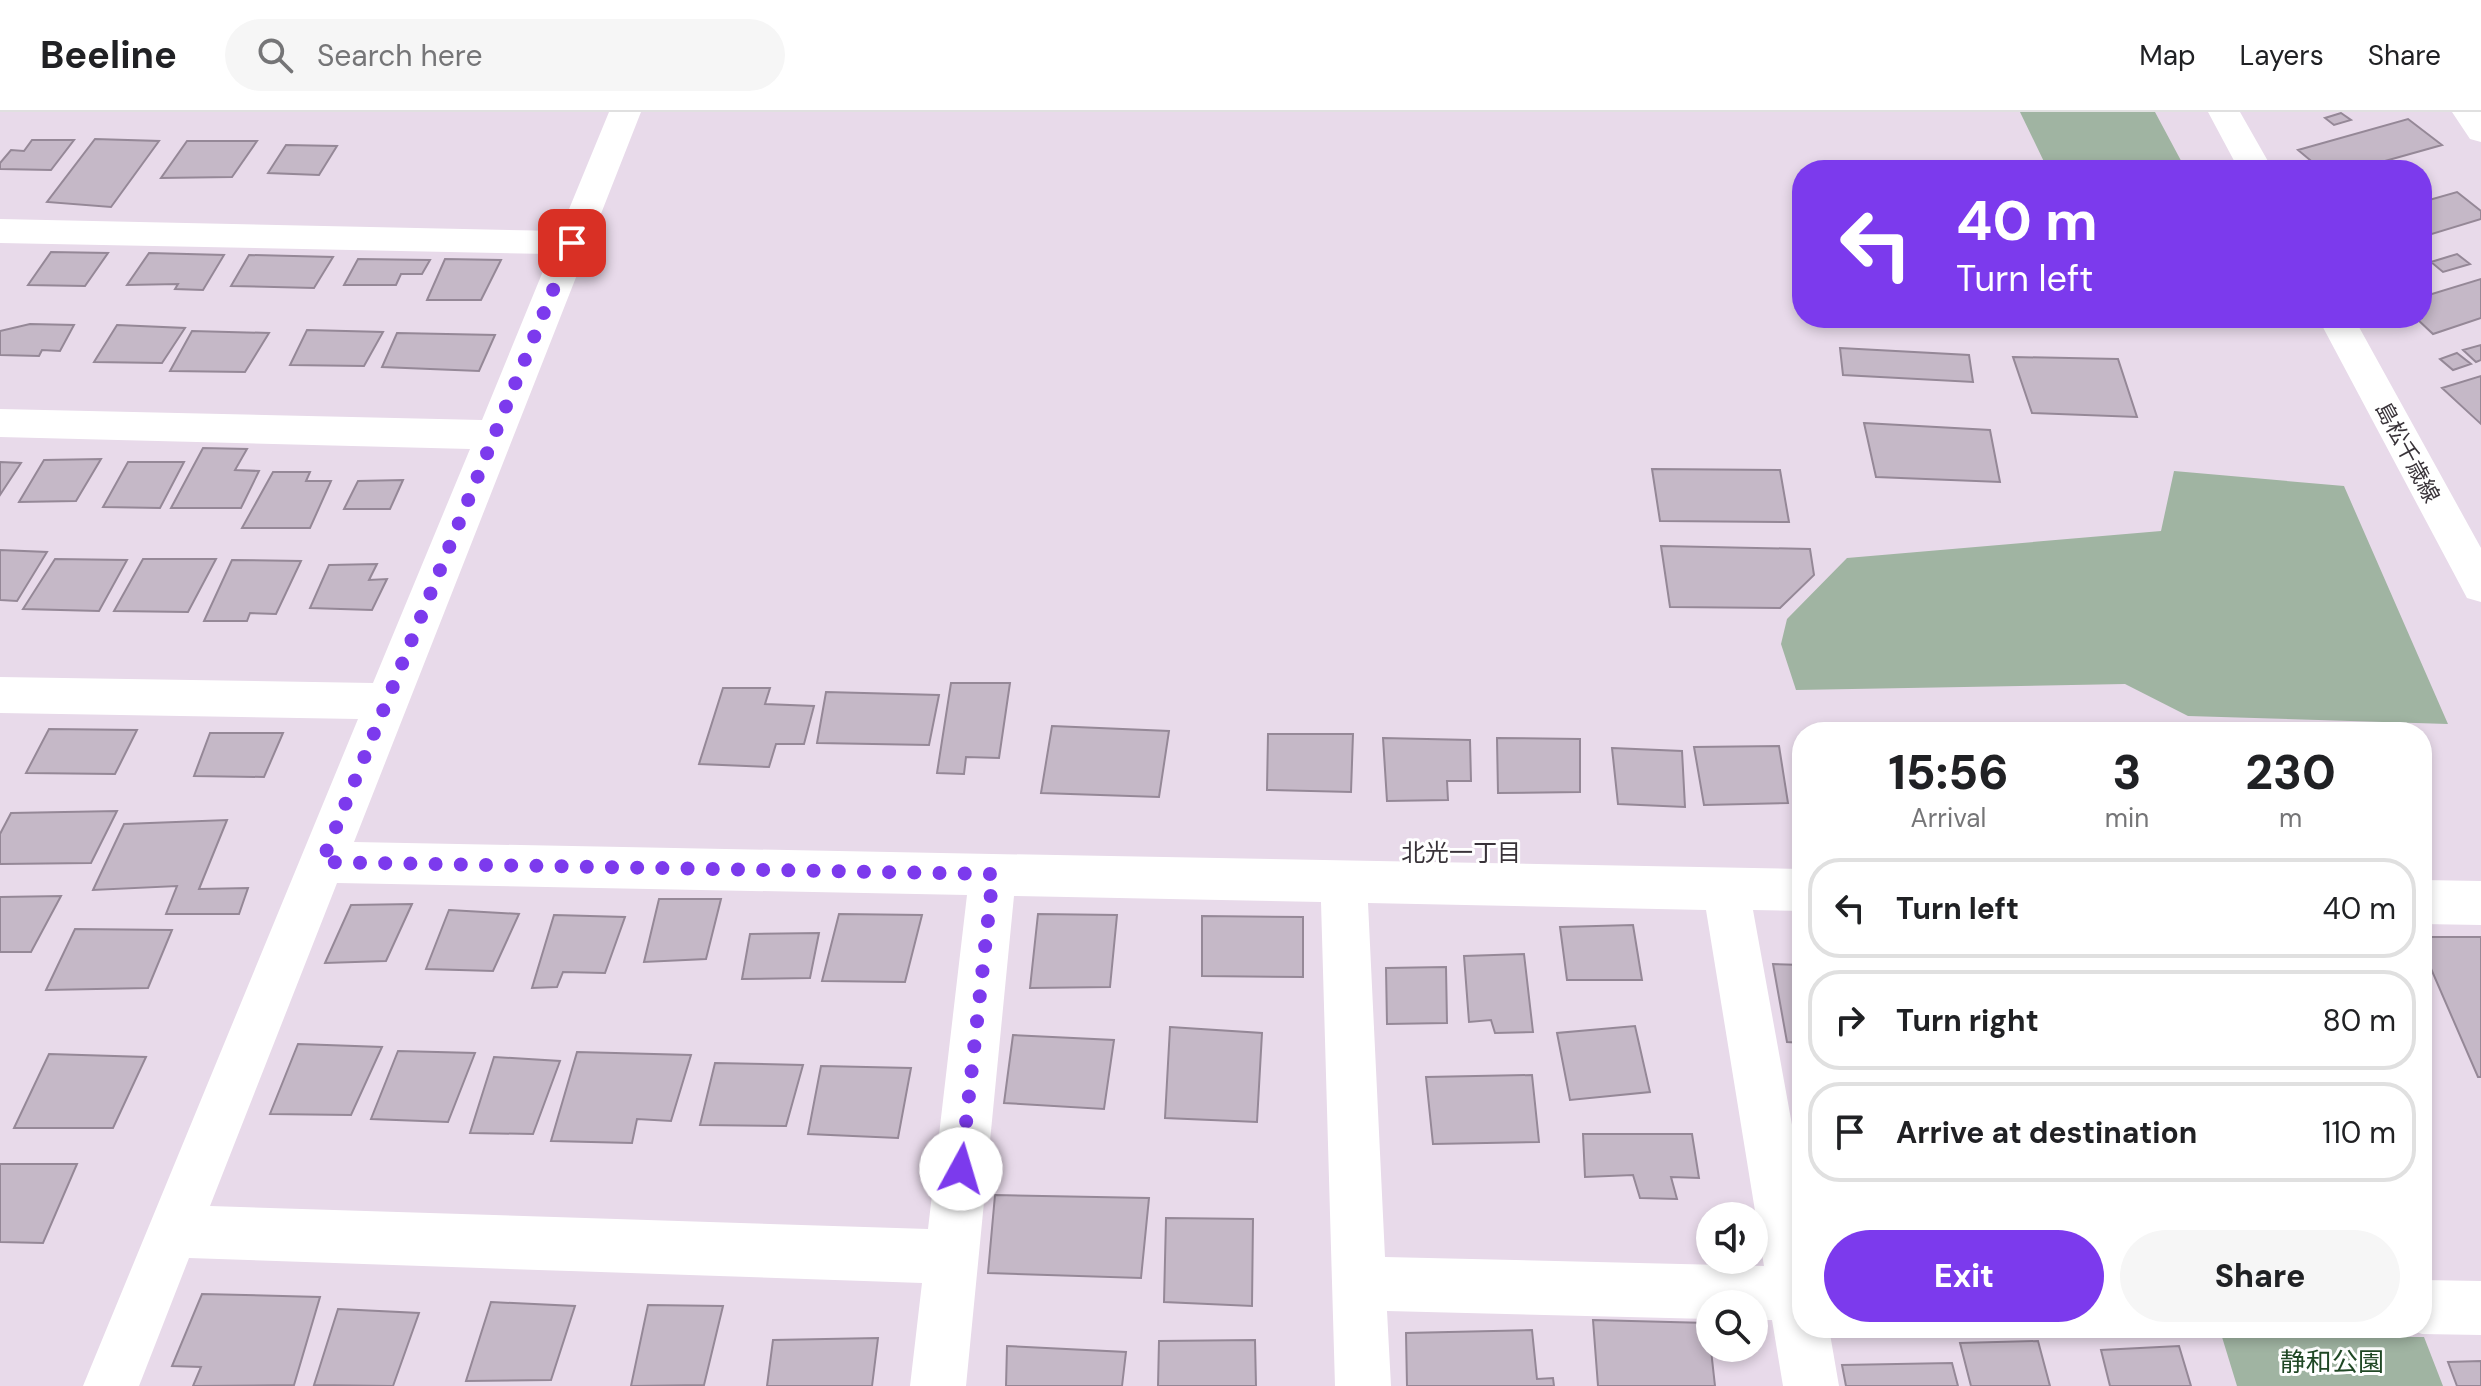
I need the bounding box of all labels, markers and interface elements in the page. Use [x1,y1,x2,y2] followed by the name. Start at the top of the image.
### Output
[225,19,785,91] search box
[40,30,177,80] text: Beeline
[253,33,297,77] icon: search
[317,36,482,75] text: Search here
[2139,37,2196,74] text: Map
[2240,37,2324,74] text: Layers
[2368,37,2441,74] text: Share
[1956,184,2098,257] text: 40 m
[1824,192,1928,296] icon: left
[538,209,606,277] pin
[550,221,594,265] icon: arrive
[1956,255,2093,302] text: Turn left
[2369,397,2446,508] street label: 島松千歳線
[1888,741,2009,804] text: 15:56
[2112,741,2141,804] text: 3
[2245,741,2336,804] text: 230
[1910,801,1986,835] text: Arrival
[2105,801,2149,835] text: min
[2279,801,2302,835] text: m
[1401,837,1521,868] district label: 北光一丁目
[1828,886,1872,930] icon: left
[1896,889,2019,928] text: Turn left
[2323,889,2396,928] text: 40 m
[1828,998,1872,1042] icon: right
[1896,1001,2039,1040] text: Turn right
[2323,1001,2396,1040] text: 80 m
[1828,1110,1872,1154] icon: arrive
[1896,1113,2197,1152] text: Arrive at destination
[2322,1113,2396,1152] text: 110 m
[919,1127,1003,1211] position arrow
[1696,1202,1768,1362] map controls
[1696,1202,1768,1274] button: sound
[1824,1230,2104,1322] button: Exit
[2120,1230,2400,1322] button: Share
[1696,1290,1768,1362] button: search
[2280,1345,2384,1379] park label: 静和公園

